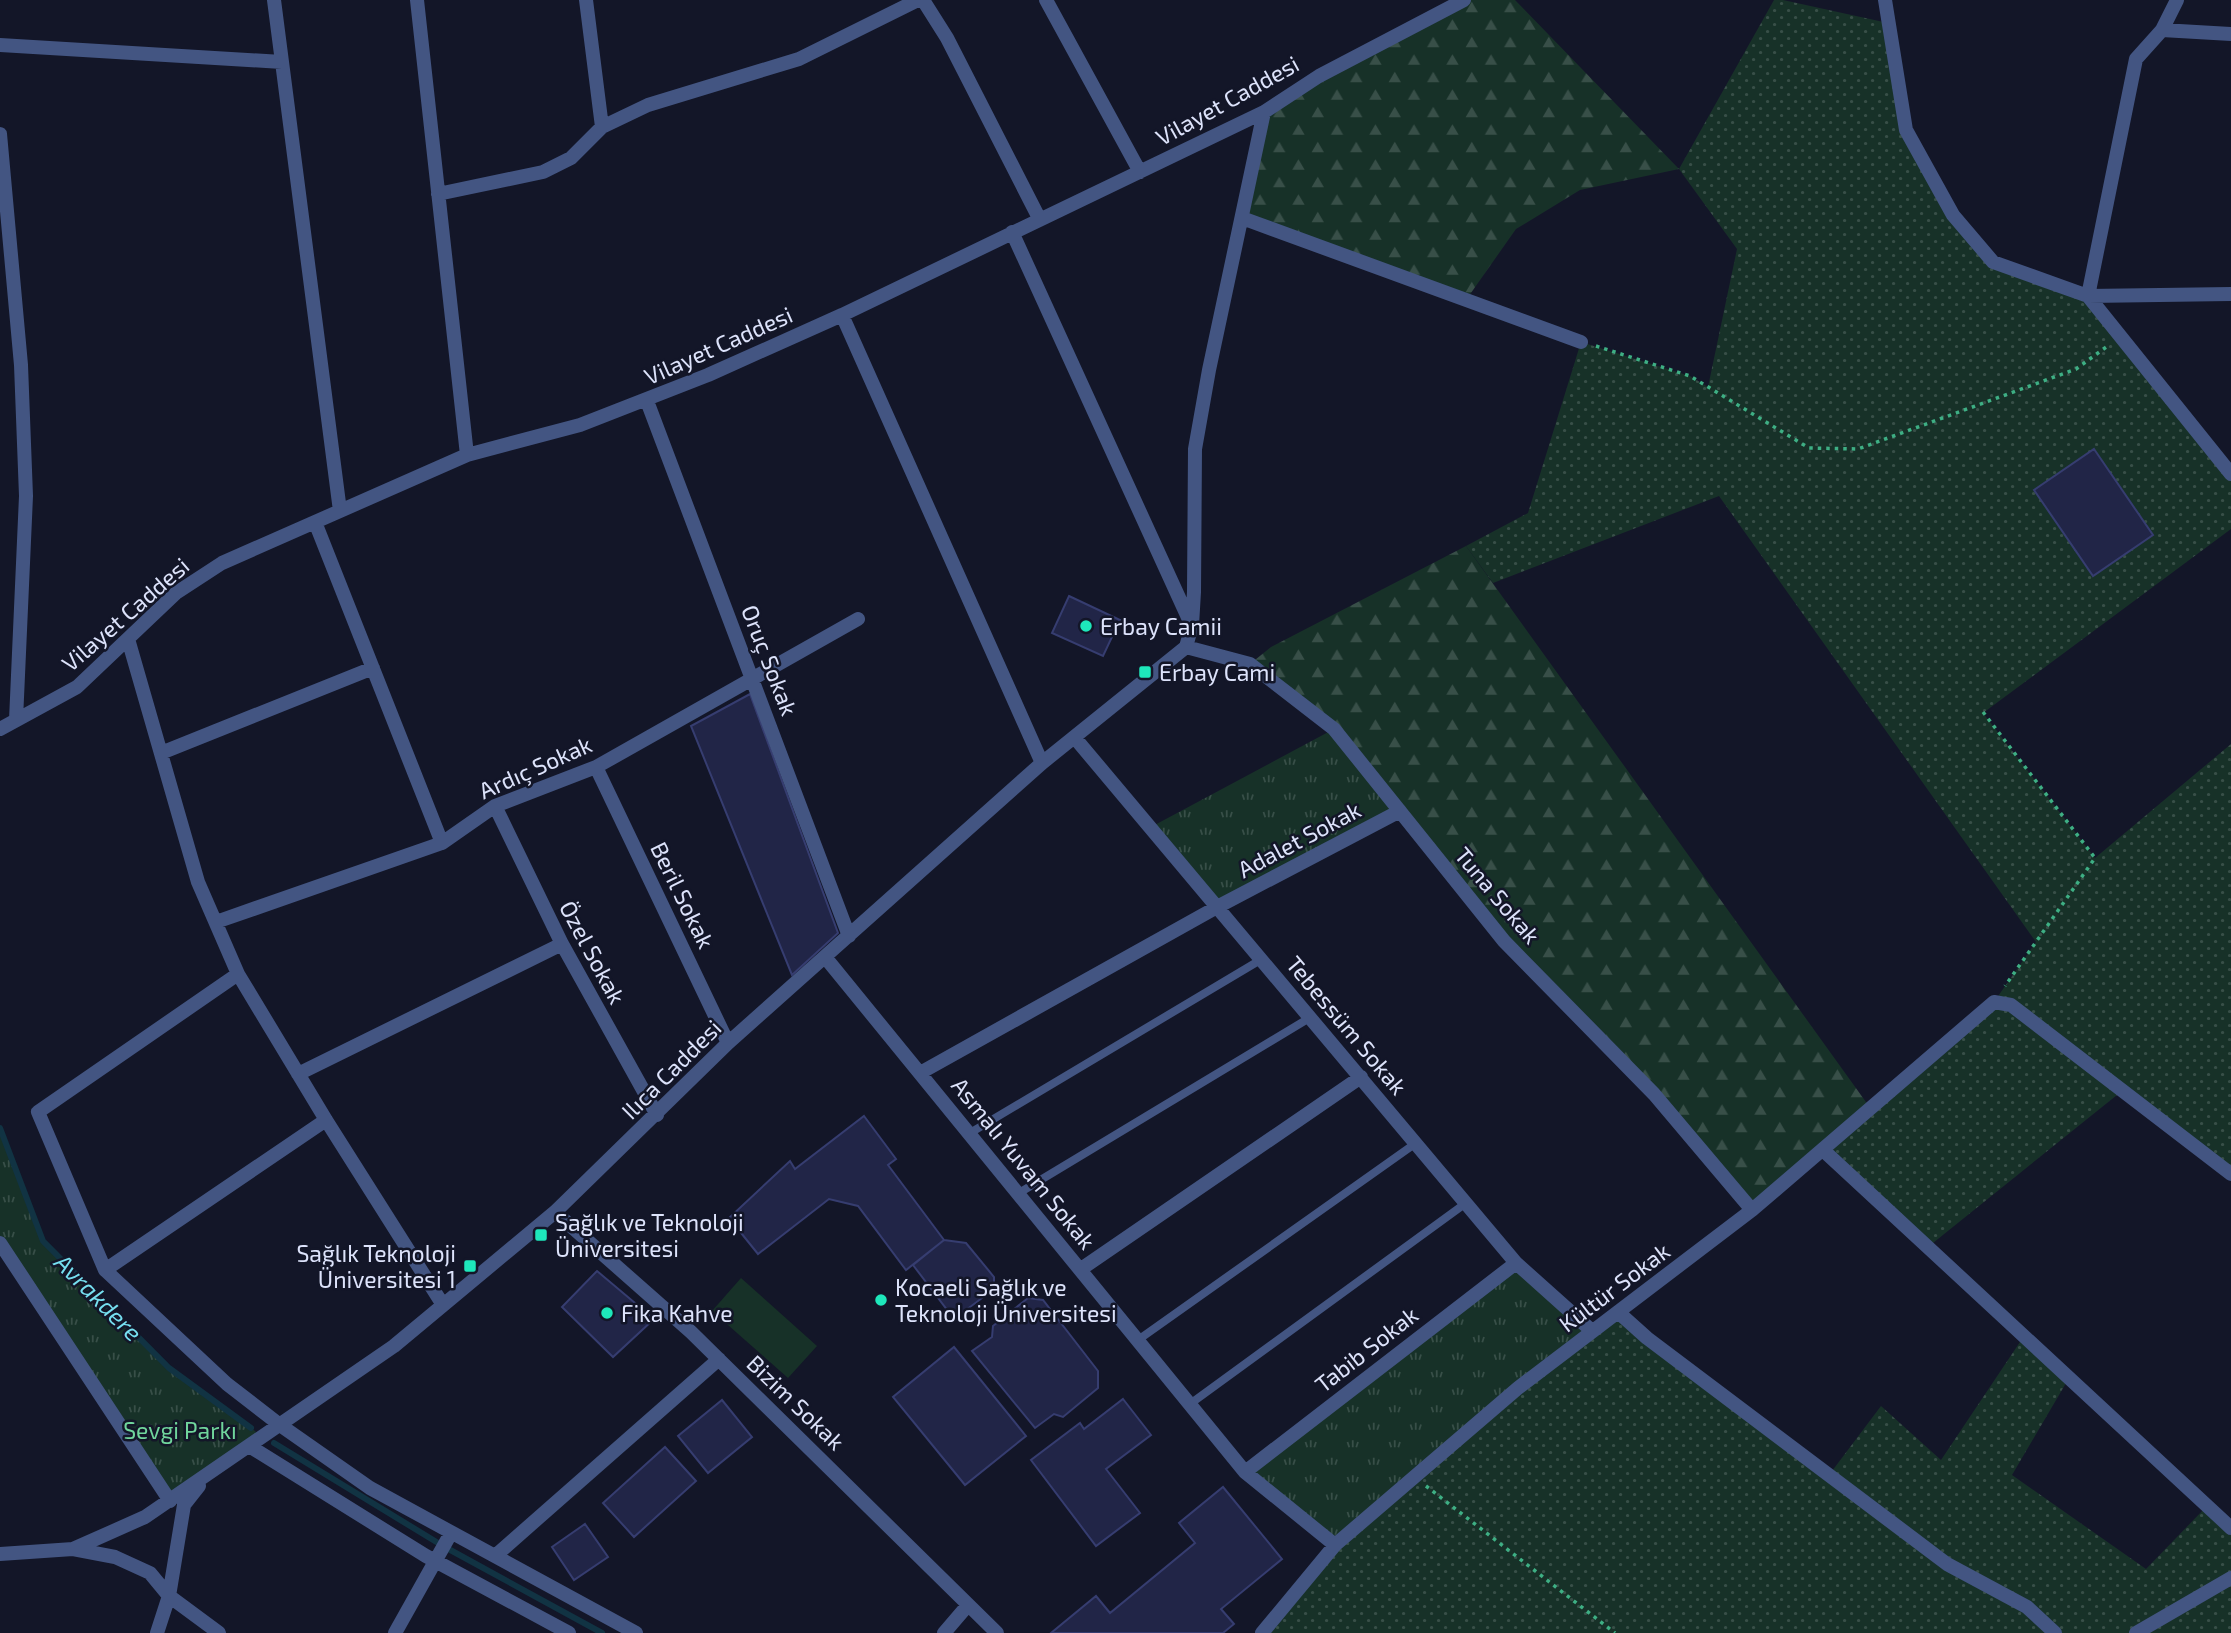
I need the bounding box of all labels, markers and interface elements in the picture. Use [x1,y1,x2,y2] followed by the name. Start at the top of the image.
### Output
[1151,49,1303,151] street label: Vilayet Caddesi
[640,300,796,390] street label: Vilayet Caddesi
[56,551,194,677] street label: Vilayet Caddesi
[735,601,804,720] street label: Oruç Sokak
[1100,612,1222,640] place label: Erbay Camii
[1078,618,1094,634] marker: Erbay Camii
[1159,658,1275,686] place label: Erbay Cami
[1137,664,1153,680] marker: Erbay Cami
[474,730,596,805] street label: Ardıç Sokak
[1233,795,1366,883] street label: Adalet Sokak
[645,837,721,953] street label: Beril Sokak
[1449,841,1547,949] street label: Tuna Sokak
[554,896,632,1009] street label: Özel Sokak
[1281,950,1413,1100] street label: Tebessüm Sokak
[615,1013,727,1125] street label: Ilıca Caddesi
[946,1072,1102,1255] street label: Asmalı Yuvam Sokak
[555,1208,744,1262] place label: Sağlık ve Teknoloji Üniversitesi
[533,1227,549,1243] marker: Sağlık ve Teknoloji Üniversitesi
[1553,1236,1675,1338] street label: Kültür Sokak
[296,1239,456,1293] place label: Sağlık Teknoloji Üniversitesi 1
[49,1247,149,1347] water label: Avrakdere
[462,1258,478,1274] marker: Sağlık Teknoloji Üniversitesi 1
[895,1273,1117,1327] place label: Kocaeli Sağlık ve Teknoloji Üniversitesi
[873,1292,889,1308] marker: Kocaeli Sağlık ve Teknoloji Üniversitesi
[621,1299,733,1327] place label: Fika Kahve
[1309,1300,1423,1398] street label: Tabib Sokak
[599,1305,615,1321] marker: Fika Kahve
[741,1349,851,1456] street label: Bizim Sokak
[123,1416,237,1444] park label: Sevgi Parkı

